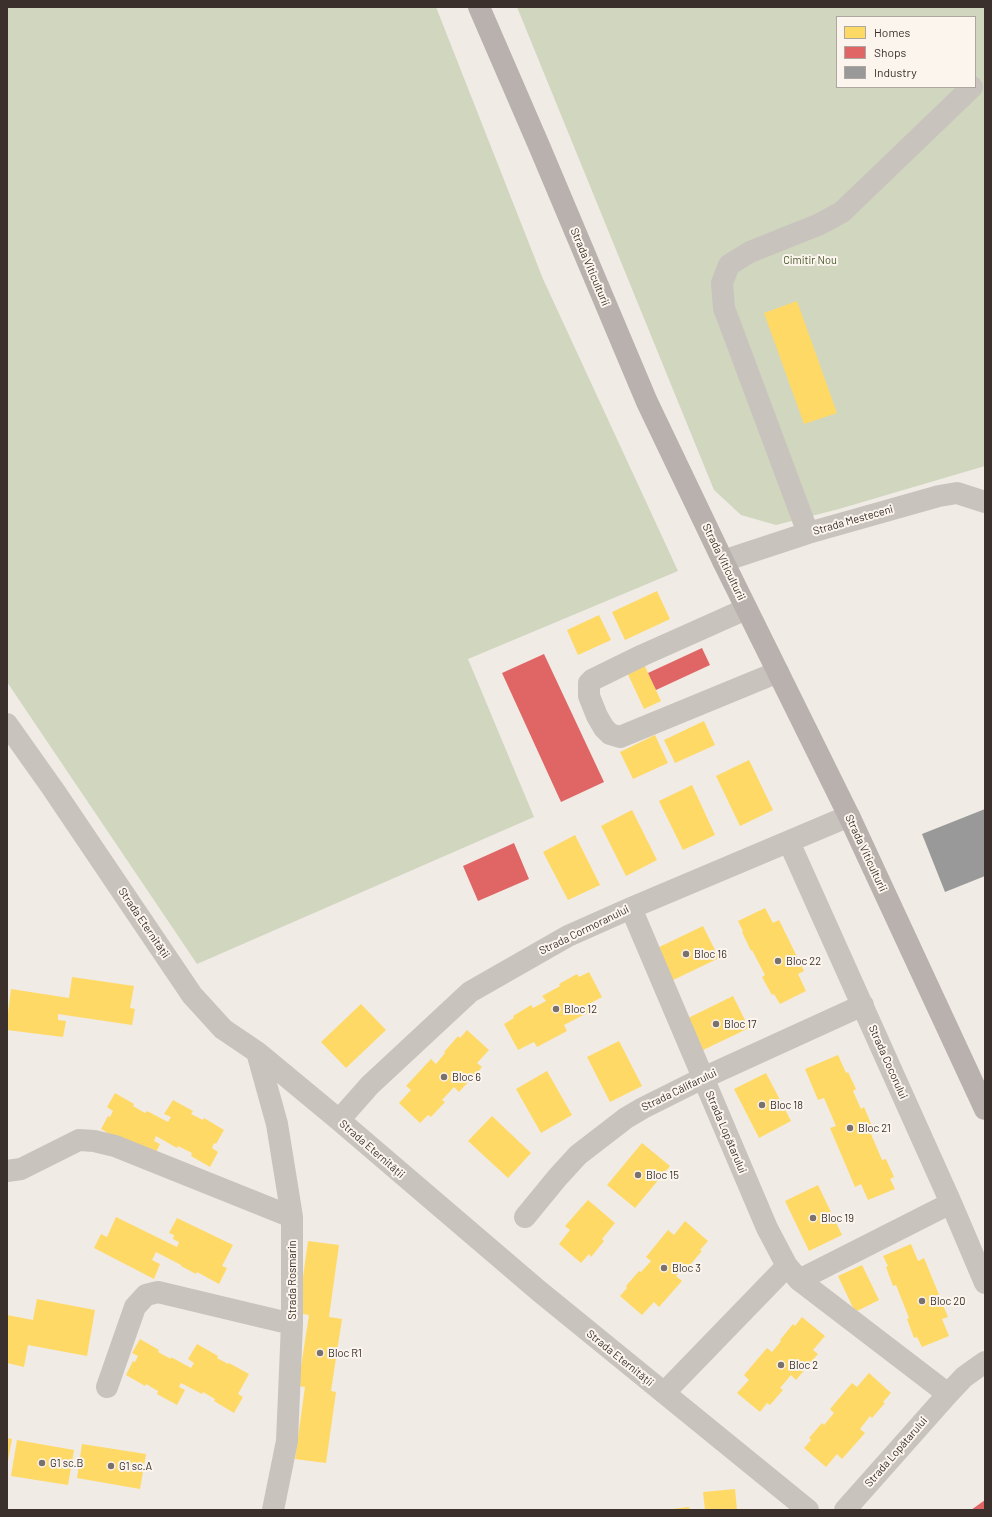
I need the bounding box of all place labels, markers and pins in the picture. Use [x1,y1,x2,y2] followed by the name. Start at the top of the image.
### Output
[694,947,727,961] place label: Bloc 16
[681,949,691,959] marker: Bloc 16
[786,954,821,968] place label: Bloc 22
[773,956,783,966] marker: Bloc 22
[564,1002,597,1016] place label: Bloc 12
[551,1004,561,1014] marker: Bloc 12
[724,1017,756,1031] place label: Bloc 17
[711,1019,721,1029] marker: Bloc 17
[452,1070,481,1084] place label: Bloc 6
[439,1072,449,1082] marker: Bloc 6
[770,1098,803,1112] place label: Bloc 18
[757,1100,767,1110] marker: Bloc 18
[858,1121,891,1135] place label: Bloc 21
[845,1123,855,1133] marker: Bloc 21
[646,1168,679,1182] place label: Bloc 15
[633,1170,643,1180] marker: Bloc 15
[821,1211,854,1225] place label: Bloc 19
[808,1213,818,1223] marker: Bloc 19
[672,1261,701,1275] place label: Bloc 3
[659,1263,669,1273] marker: Bloc 3
[930,1294,965,1308] place label: Bloc 20
[917,1296,927,1306] marker: Bloc 20
[328,1346,362,1360] place label: Bloc R1
[315,1348,325,1358] marker: Bloc R1
[789,1358,818,1372] place label: Bloc 2
[776,1360,786,1370] marker: Bloc 2
[50,1456,83,1470] place label: G1 sc.B
[37,1458,47,1468] marker: G1 sc.B
[119,1459,152,1473] place label: G1 sc.A
[106,1461,116,1471] marker: G1 sc.A

